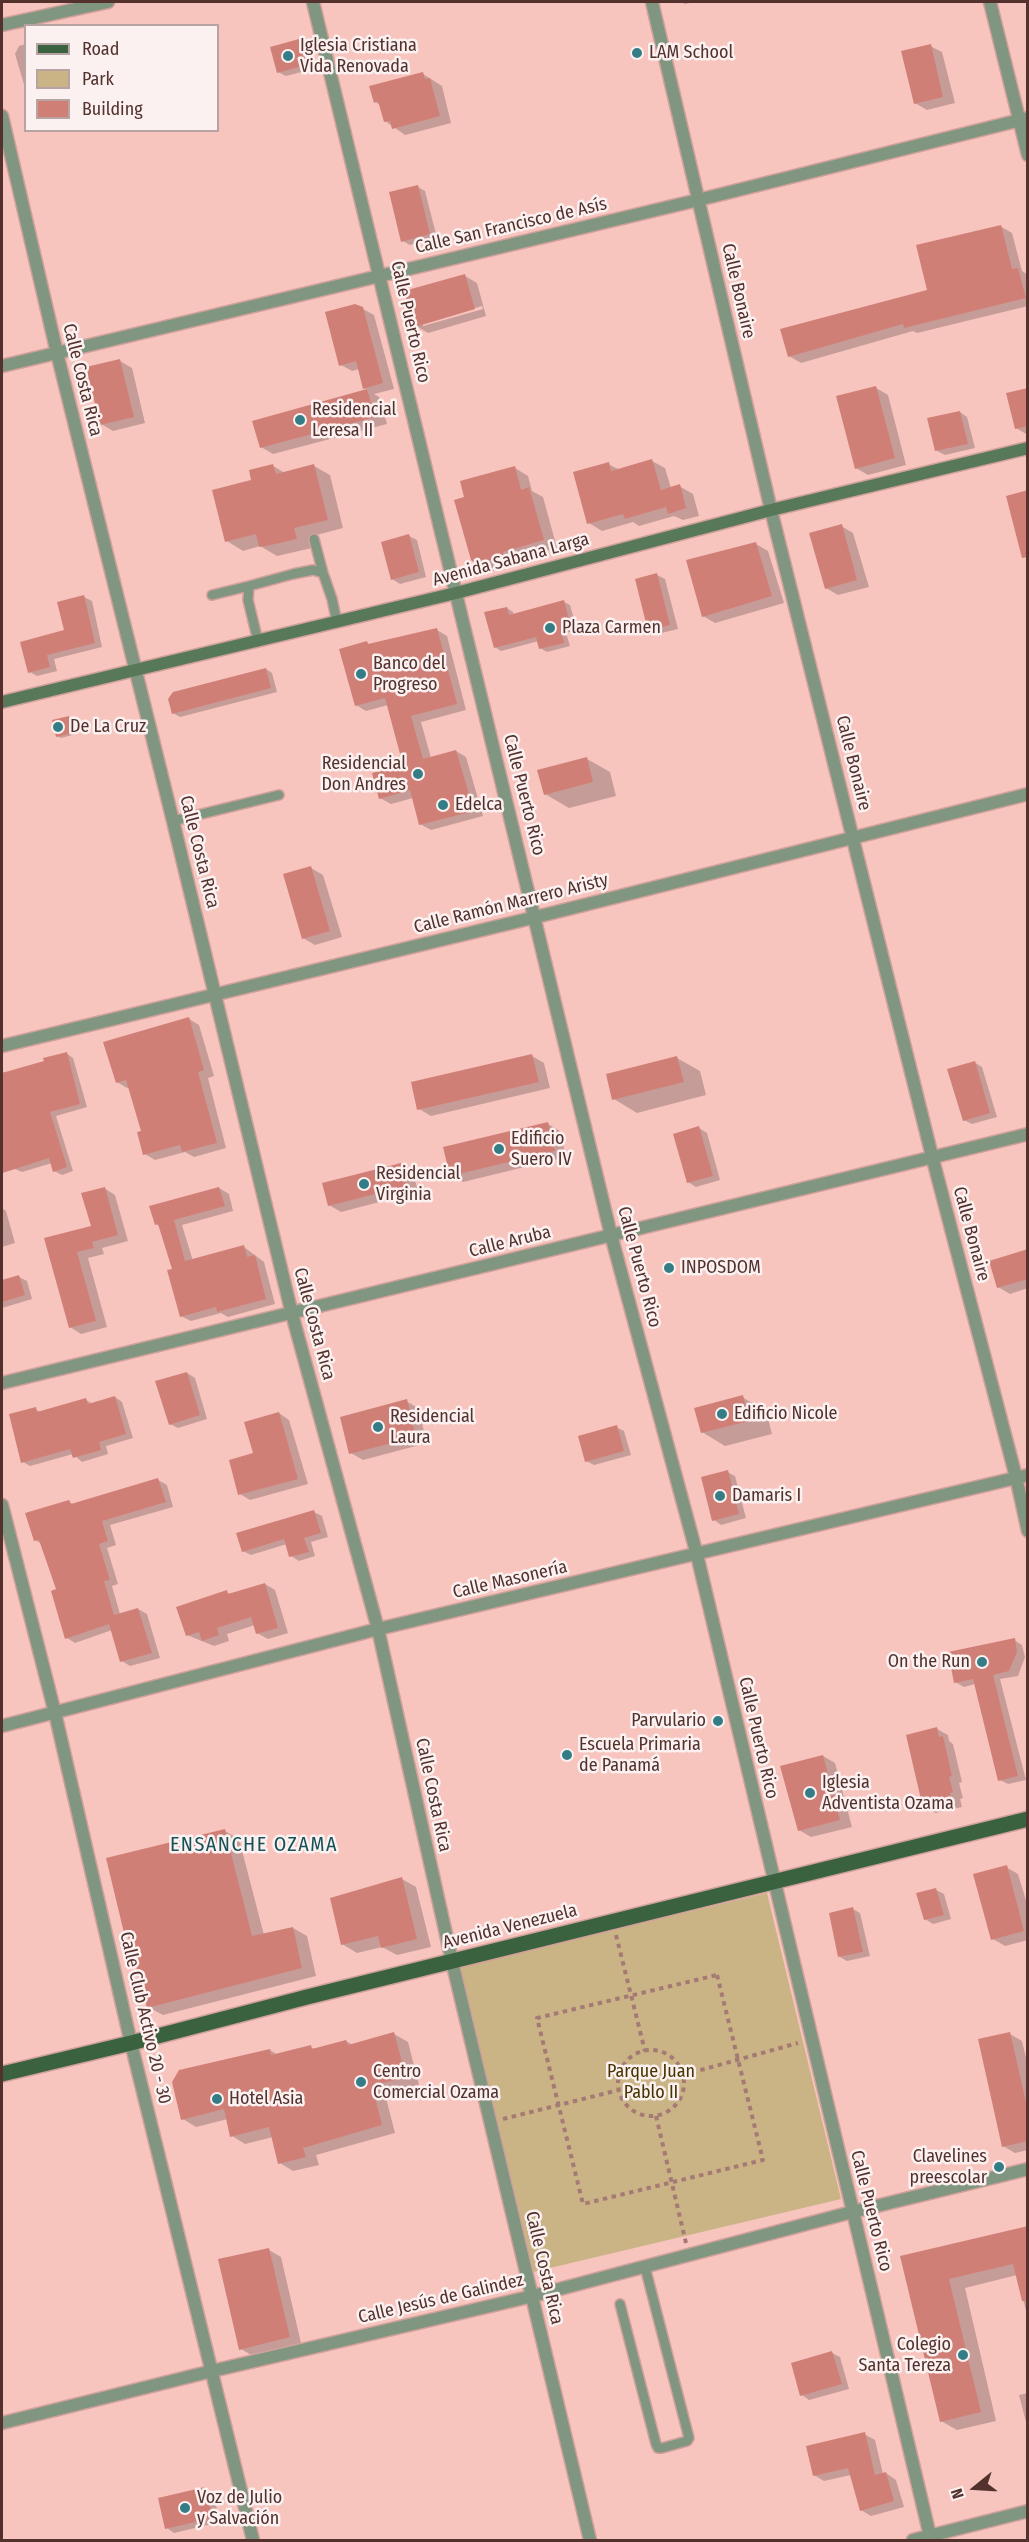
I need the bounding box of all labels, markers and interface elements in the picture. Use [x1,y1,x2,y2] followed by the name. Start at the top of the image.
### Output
[24,24,219,132] legend
[300,35,417,78] place label: Iglesia Cristiana Vida Renovada
[82,38,119,60] text: Road
[649,42,733,64] place label: LAM School
[630,46,644,60] marker: LAM School
[281,49,295,63] marker: Iglesia Cristiana Vida Renovada
[82,68,114,90] text: Park
[82,98,143,120] text: Building
[413,193,609,259] street label: Calle San Francisco de Asís
[717,241,759,341] street label: Calle Bonaire
[386,259,434,385] street label: Calle Puerto Rico
[58,321,106,439] street label: Calle Costa Rica
[312,399,396,442] place label: Residencial Leresa II
[293,413,307,427] marker: Residencial Leresa II
[430,529,592,591] street label: Avenida Sabana Larga
[562,617,661,639] place label: Plaza Carmen
[543,621,557,635] marker: Plaza Carmen
[373,653,446,696] place label: Banco del Progreso
[354,667,368,681] marker: Banco del Progreso
[831,713,875,813] street label: Calle Bonaire
[70,716,146,738] place label: De La Cruz
[51,720,65,734] marker: De La Cruz
[498,732,550,858] street label: Calle Puerto Rico
[321,753,406,795] place label: Residencial Don Andres
[411,767,425,781] marker: Residencial Don Andres
[175,793,223,911] street label: Calle Costa Rica
[455,794,503,816] place label: Edelca
[436,798,450,812] marker: Edelca
[412,869,610,939] street label: Calle Ramón Marrero Aristy
[511,1128,572,1170] place label: Edificio Suero IV
[492,1142,506,1156] marker: Edificio Suero IV
[376,1163,460,1206] place label: Residencial Virginia
[357,1177,371,1191] marker: Residencial Virginia
[948,1184,994,1284] street label: Calle Bonaire
[612,1204,666,1330] street label: Calle Puerto Rico
[467,1221,553,1263] street label: Calle Aruba
[681,1257,761,1279] place label: INPOSDOM
[662,1261,676,1275] marker: INPOSDOM
[289,1265,339,1383] street label: Calle Costa Rica
[734,1403,837,1425] place label: Edificio Nicole
[390,1406,474,1448] place label: Residencial Laura
[715,1407,729,1421] marker: Edificio Nicole
[371,1420,385,1434] marker: Residencial Laura
[732,1485,801,1507] place label: Damaris I
[713,1489,727,1503] marker: Damaris I
[451,1556,569,1604] street label: Calle Masonería
[888,1651,970,1673] place label: On the Run
[975,1655,989,1669] marker: On the Run
[734,1675,782,1801] street label: Calle Puerto Rico
[631,1710,706,1732] place label: Parvulario
[711,1714,725,1728] marker: Parvulario
[579,1734,701,1776] place label: Escuela Primaria de Panamá
[410,1736,456,1854] street label: Calle Costa Rica
[560,1748,574,1762] marker: Escuela Primaria de Panamá
[822,1772,954,1814] place label: Iglesia Adventista Ozama
[803,1786,817,1800] marker: Iglesia Adventista Ozama
[170,1833,338,1857] district label: ENSANCHE OZAMA
[441,1900,579,1954] street label: Avenida Venezuela
[115,1930,175,2106] street label: Calle Club Activo 20 - 30
[373,2061,499,2104] place label: Centro Comercial Ozama
[607,2061,695,2104] park label: Parque Juan Pablo II
[354,2075,368,2089] marker: Centro Comercial Ozama
[229,2088,303,2110] place label: Hotel Asia
[210,2092,224,2106] marker: Hotel Asia
[910,2146,987,2188] place label: Clavelines preescolar
[845,2148,897,2274] street label: Calle Puerto Rico
[992,2160,1006,2174] marker: Clavelines preescolar
[520,2209,568,2327] street label: Calle Costa Rica
[356,2269,526,2329] street label: Calle Jesús de Galindez
[858,2334,951,2376] place label: Colegio Santa Tereza
[956,2348,970,2362] marker: Colegio Santa Tereza
[945,2458,1005,2518] north arrow
[947,2486,968,2501] text: N
[197,2487,282,2530] place label: Voz de Julio y Salvación
[178,2501,192,2515] marker: Voz de Julio y Salvación

